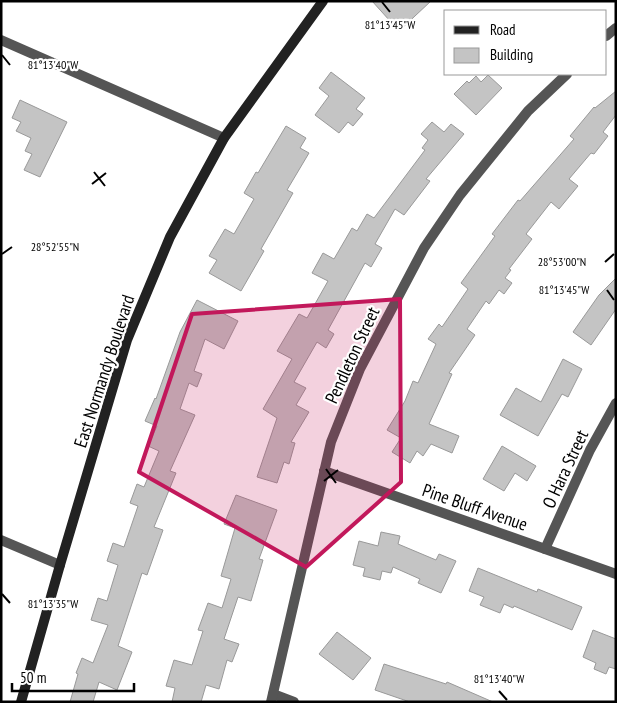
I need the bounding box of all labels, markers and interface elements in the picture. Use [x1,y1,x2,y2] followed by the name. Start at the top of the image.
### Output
[444,10,607,75] legend
[365,17,415,32] text: 81°13'45"W
[490,20,516,39] text: Road
[490,45,533,64] text: Building
[28,57,78,72] text: 81°13'40"W
[31,239,79,254] text: 28°52'55"N
[538,254,586,269] text: 28°53'00"N
[539,282,589,297] text: 81°13'45"W
[68,292,140,450] street label: East Normandy Boulevard
[320,303,384,407] street label: Pendleton Street
[537,426,593,512] street label: O Hara Street
[419,478,531,536] street label: Pine Bluff Avenue
[28,596,78,611] text: 81°13'35"W
[12,660,135,692] scale bar
[20,668,46,687] text: 50 m
[474,671,524,686] text: 81°13'40"W

